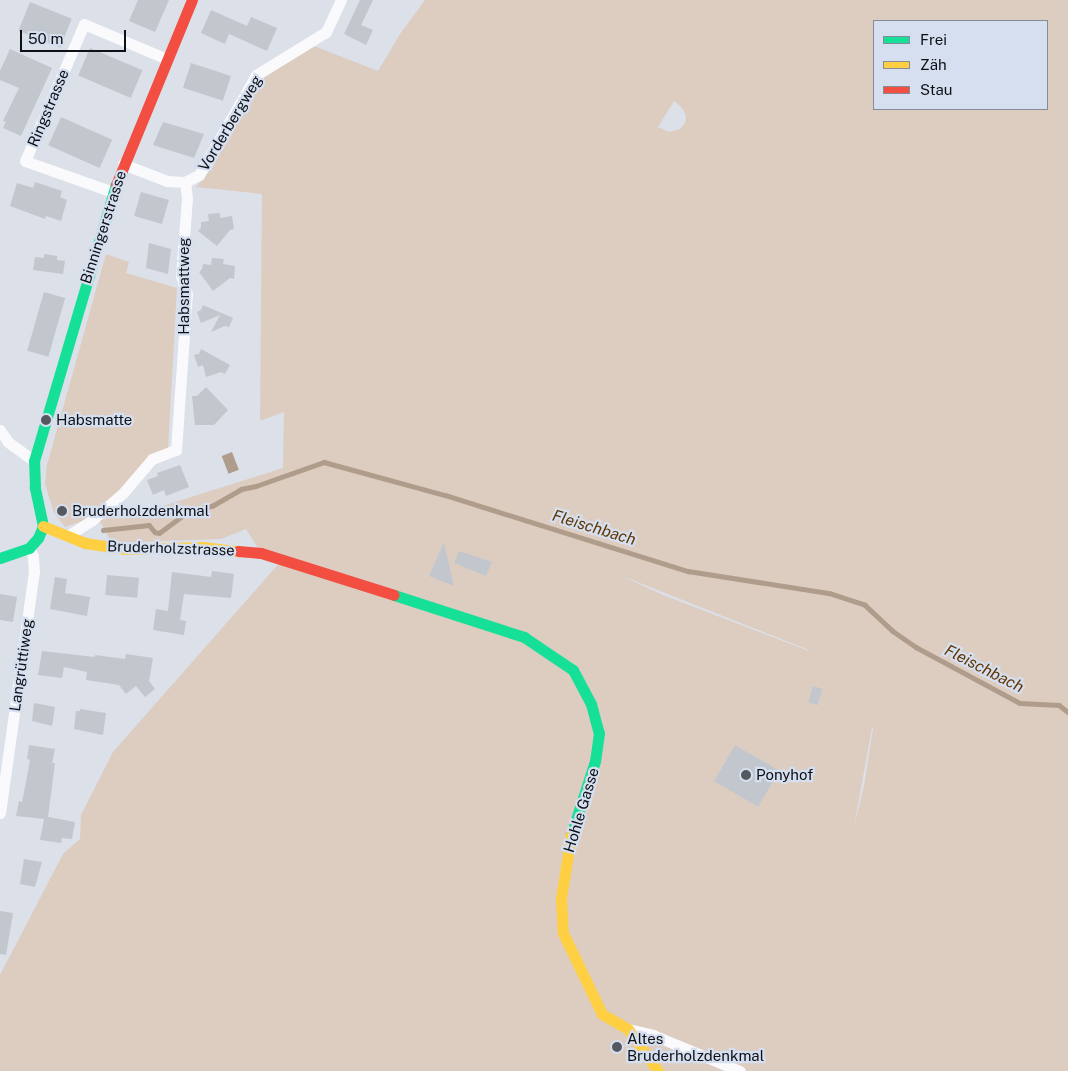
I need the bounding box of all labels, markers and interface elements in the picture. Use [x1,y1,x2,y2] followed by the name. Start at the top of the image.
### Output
[22,20,129,52] scale bar
[873,20,1048,110] legend
[28,30,63,47] text: 50 m
[920,31,947,48] text: Frei
[920,56,947,73] text: Zäh
[24,67,72,149] street label: Ringstrasse
[194,72,266,174] street label: Vorderbergweg
[920,81,953,98] text: Stau
[76,168,130,286] street label: Binningerstrasse
[175,237,193,335] street label: Habsmattweg
[56,411,132,429] place label: Habsmatte
[40,414,52,426] marker: Habsmatte
[72,502,209,520] place label: Bruderholzdenkmal
[56,505,68,517] marker: Bruderholzdenkmal
[550,506,638,550] water label: Fleischbach
[107,537,235,559] street label: Bruderholzstrasse
[6,618,36,712] street label: Langrüttiweg
[941,641,1027,697] water label: Fleischbach
[560,765,602,855] street label: Hohle Gasse
[756,766,813,784] place label: Ponyhof
[740,769,752,781] marker: Ponyhof
[627,1029,764,1064] place label: Altes Bruderholzdenkmal
[611,1041,623,1053] marker: Altes Bruderholzdenkmal

